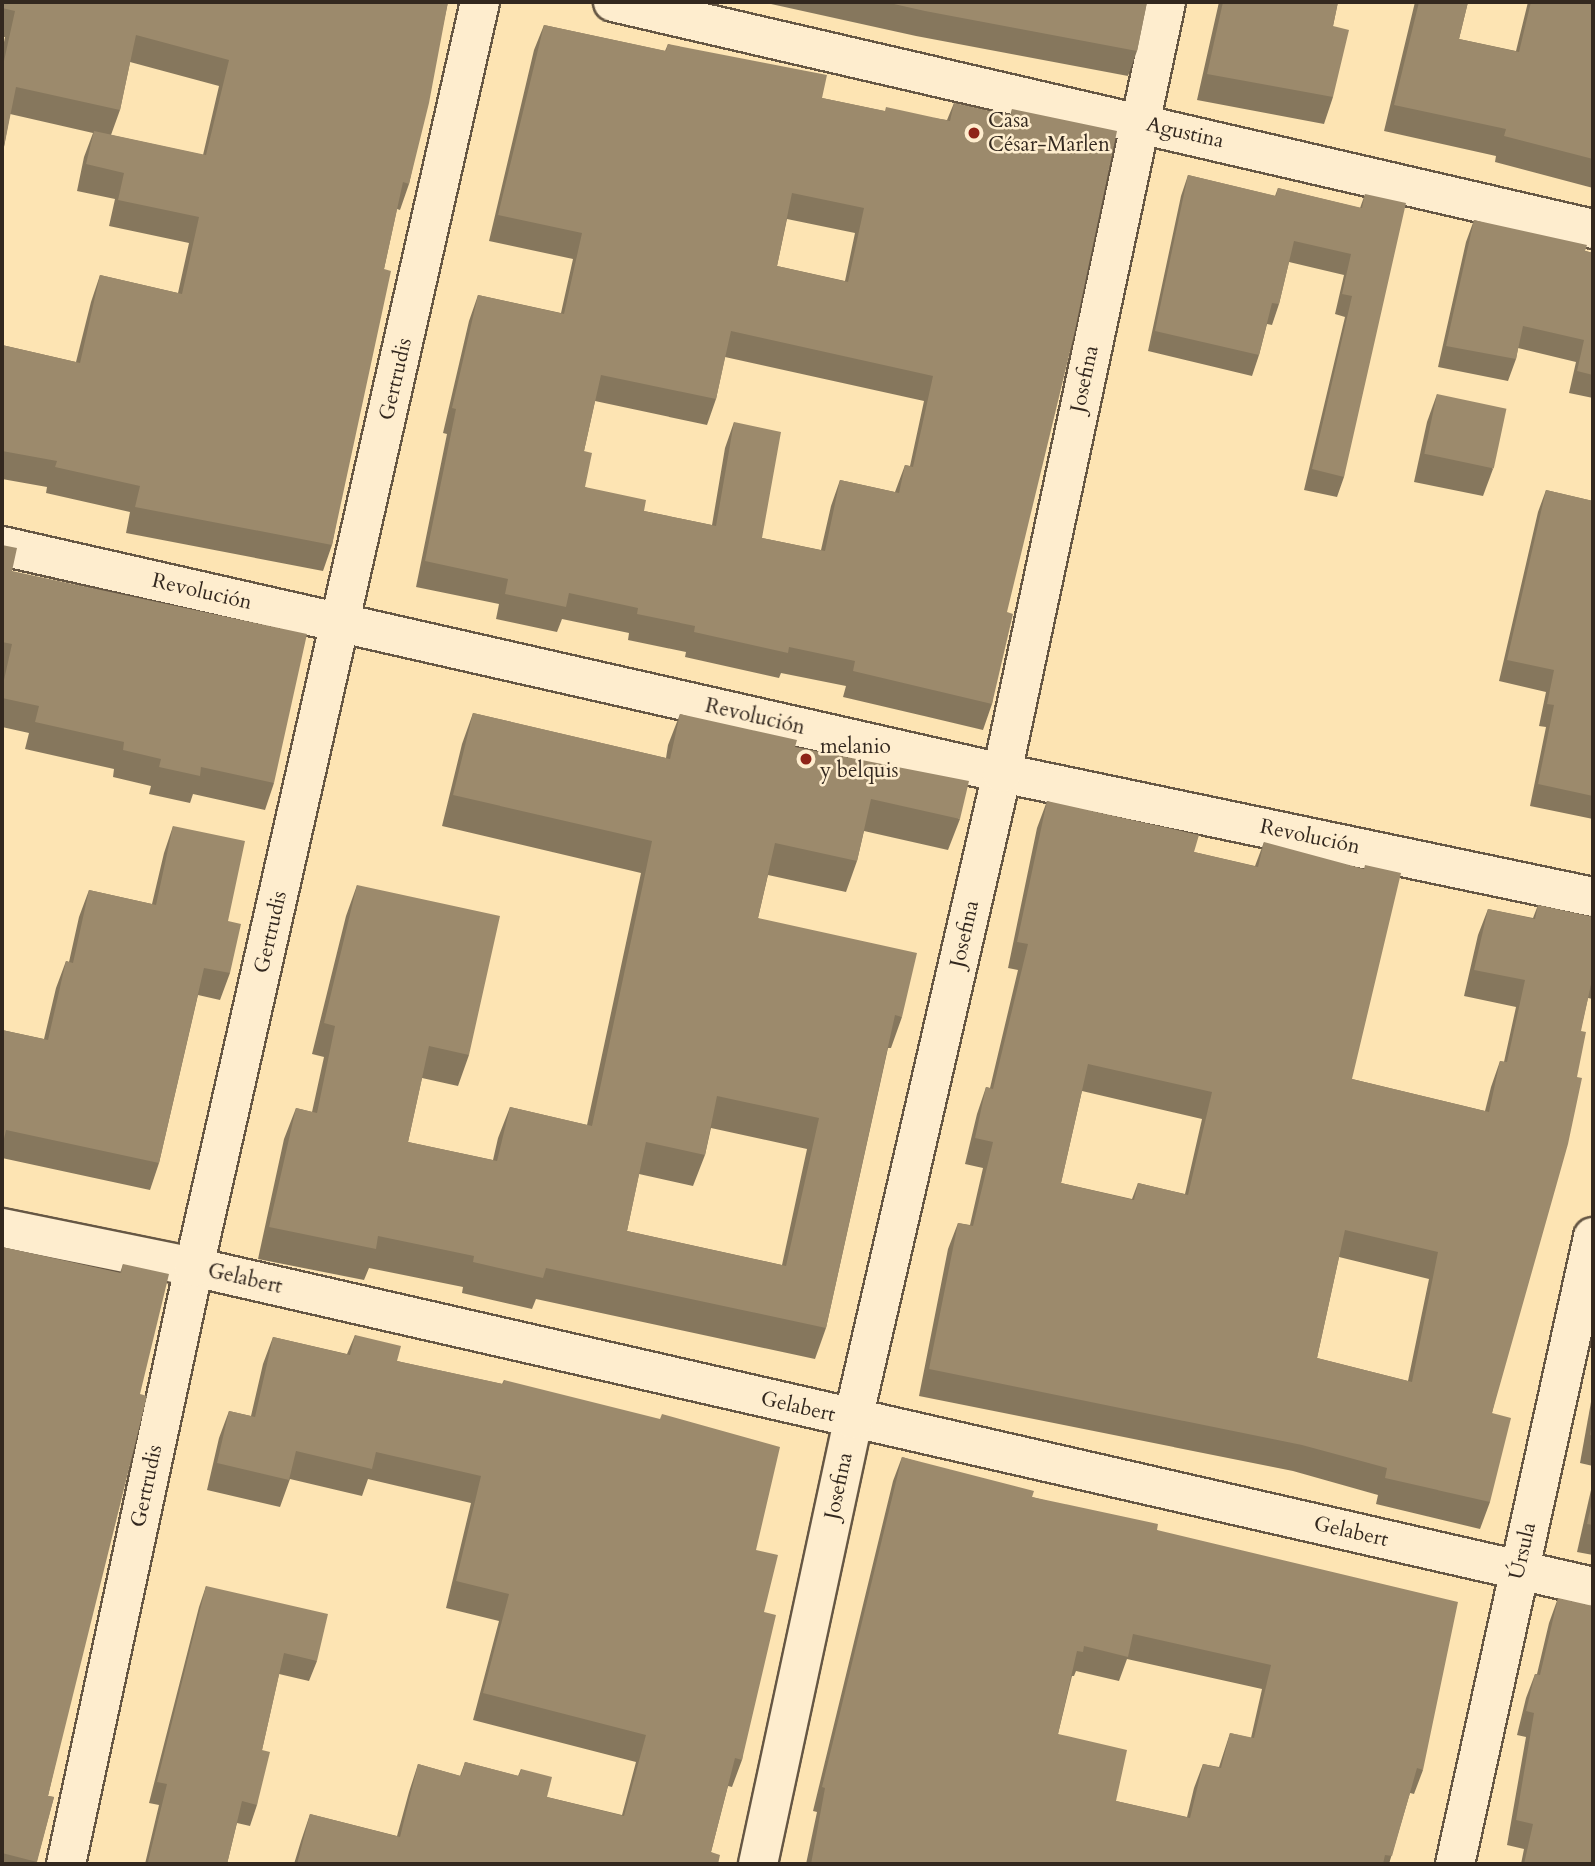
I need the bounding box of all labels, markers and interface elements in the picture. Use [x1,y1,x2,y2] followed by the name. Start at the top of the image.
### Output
[988,108,1110,158] place label: Casa César-Marlen
[1144,112,1226,154] street label: Agustina
[966,125,982,141] marker: Casa César-Marlen
[374,335,418,423] street label: Gertrudis
[1066,343,1104,415] street label: Josefina
[150,568,254,616] street label: Revolución
[703,693,807,741] street label: Revolución
[820,734,899,784] place label: melanio y belquis
[798,751,814,767] marker: melanio y belquis
[1258,814,1362,860] street label: Revolución
[249,888,293,976] street label: Gertrudis
[945,898,985,970] street label: Josefina
[205,1258,285,1300] street label: Gelabert
[758,1386,838,1428] street label: Gelabert
[126,1442,168,1530] street label: Gertrudis
[820,1450,858,1522] street label: Josefina
[1311,1511,1391,1553] street label: Gelabert
[1504,1520,1542,1582] street label: Úrsula

